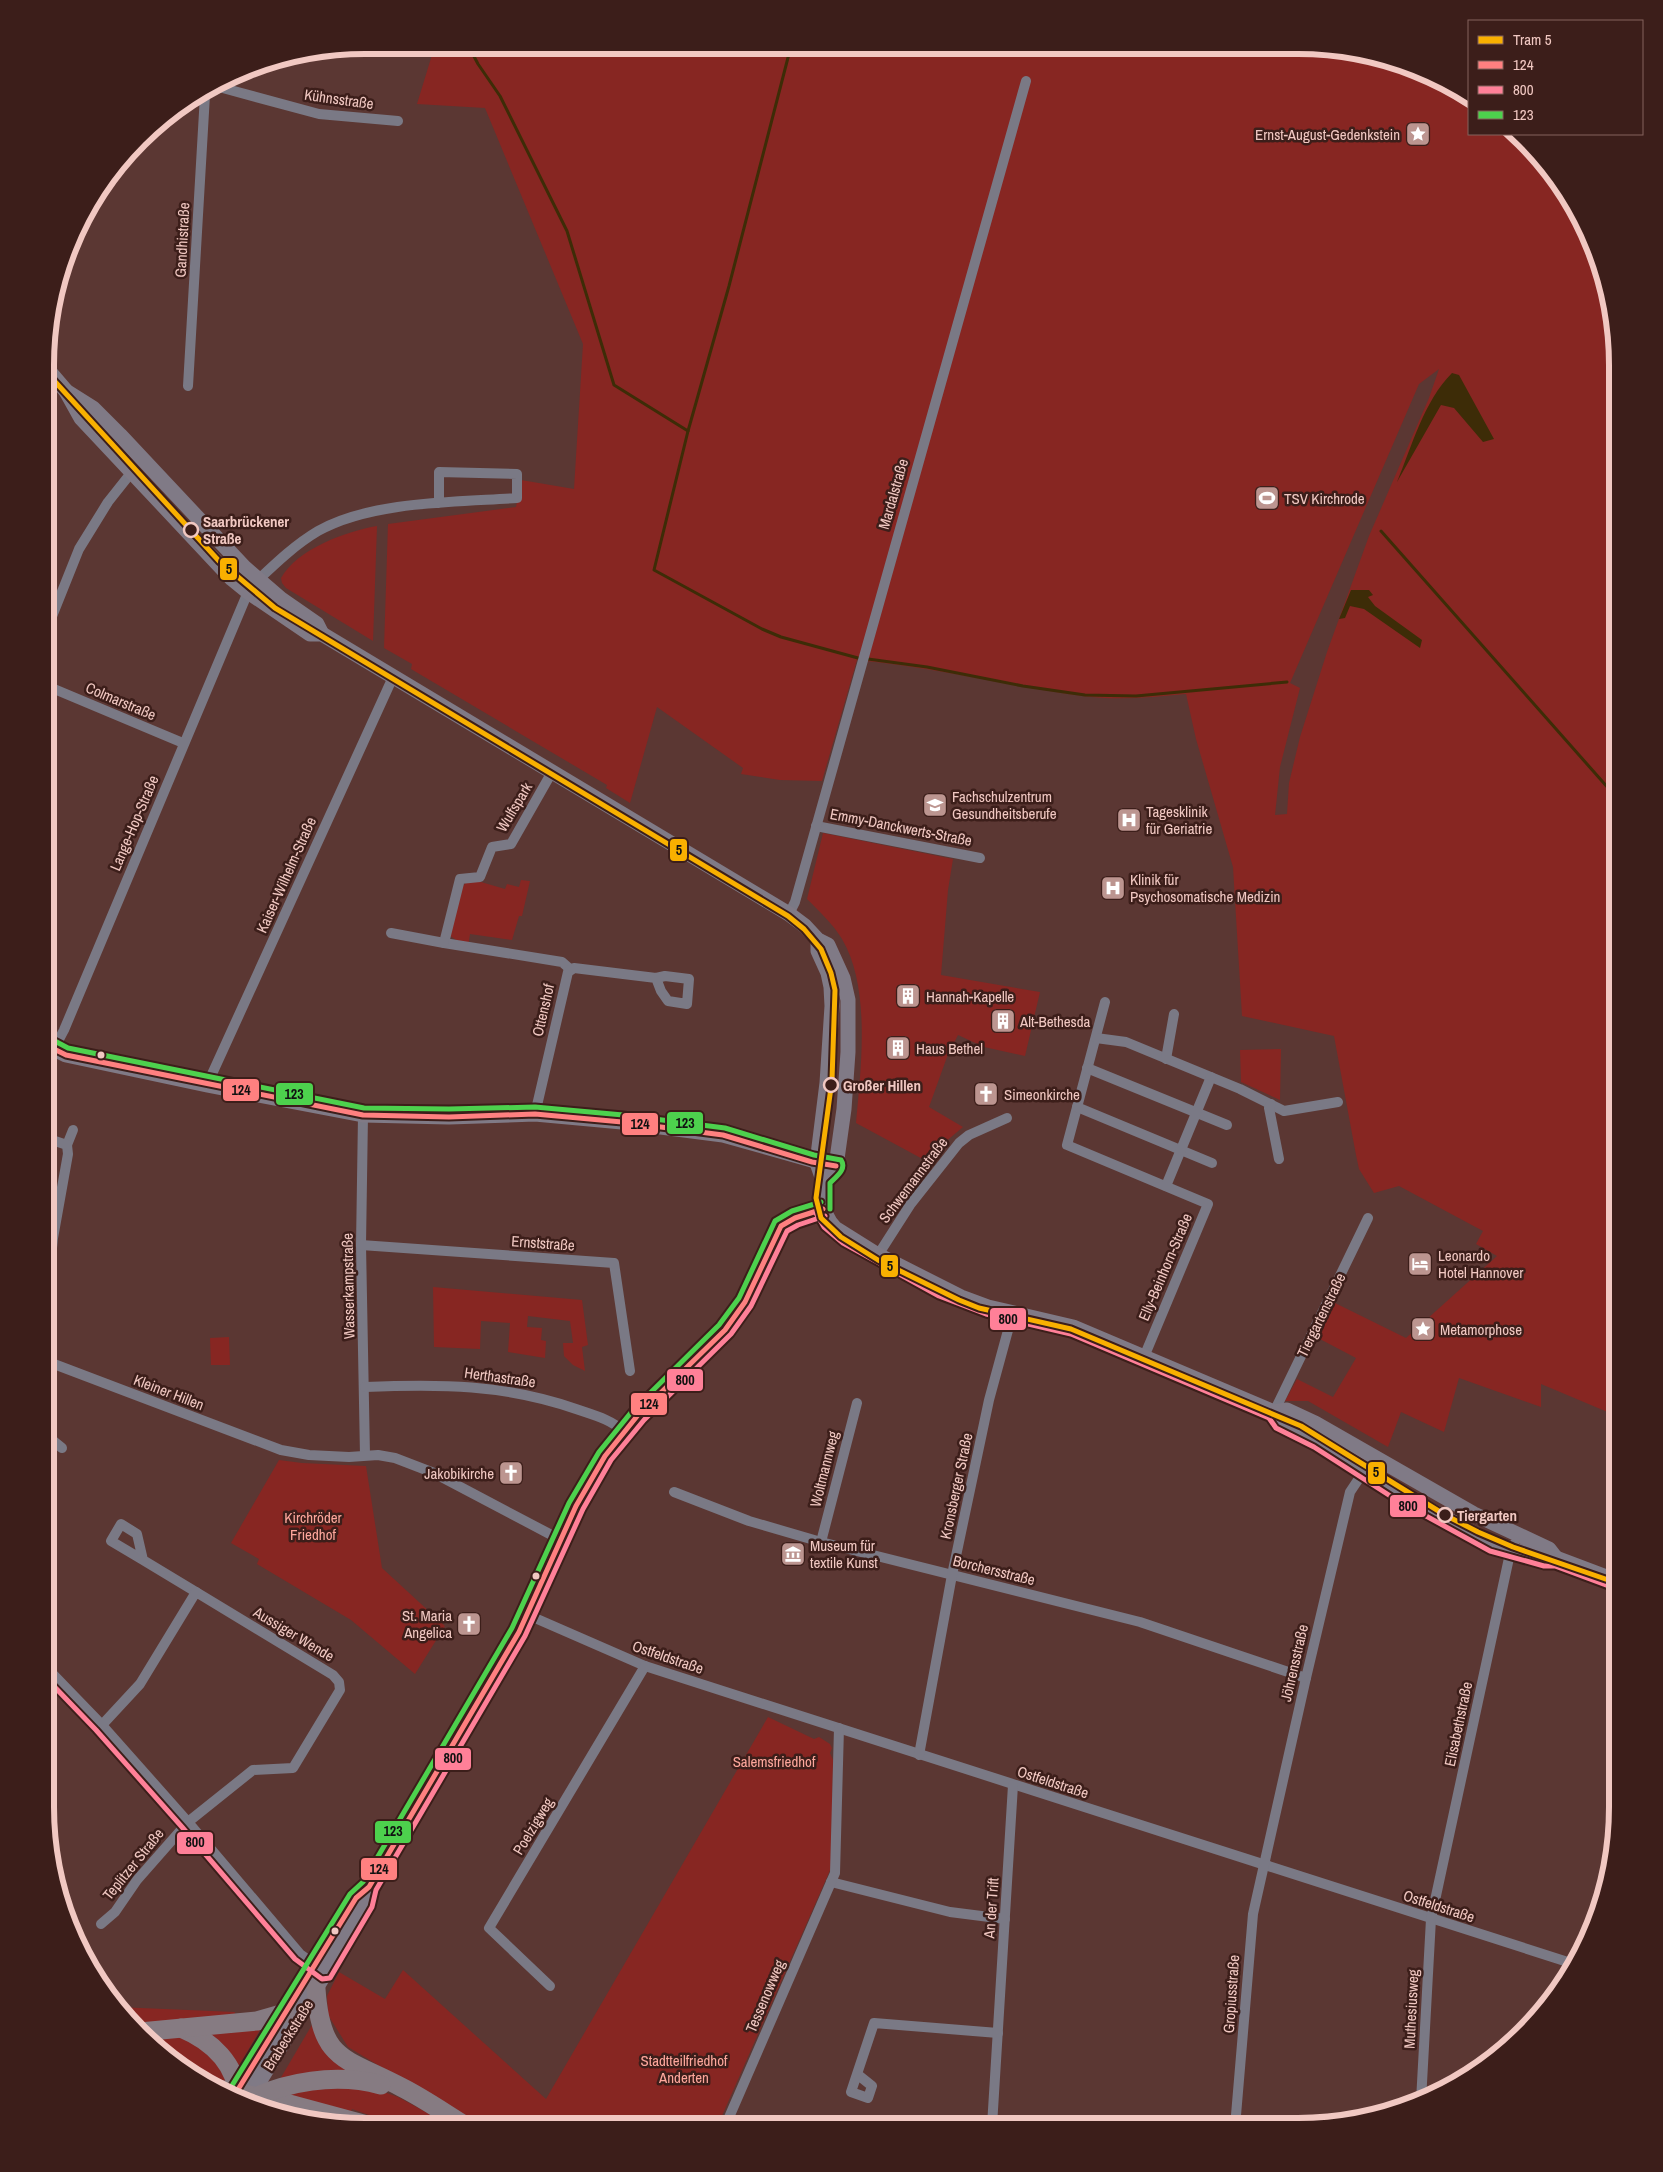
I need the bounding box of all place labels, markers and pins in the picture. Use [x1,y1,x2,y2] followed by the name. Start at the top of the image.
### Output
[1405,121,1431,147] place icon: Ernst-August-Gedenkstein
[1255,124,1400,145] place label: Ernst-August-Gedenkstein
[1254,485,1280,511] sports icon: TSV Kirchrode
[1284,488,1365,509] place label: TSV Kirchrode
[203,511,289,549] place label: Saarbrückener Straße
[183,522,199,538] marker: Saarbrückener Straße
[952,786,1057,824] place label: Fachschulzentrum Gesundheitsberufe
[922,792,948,818] school or university icon: Fachschulzentrum Gesundheitsberufe
[1146,801,1212,839] place label: Tagesklinik für Geriatrie
[1116,807,1142,833] hospital icon: Tagesklinik für Geriatrie
[1130,869,1280,907] place label: Klinik für Psychosomatische Medizin
[1100,875,1126,901] hospital icon: Klinik für Psychosomatische Medizin
[895,983,921,1009] building icon: Hannah-Kapelle
[926,986,1014,1007] place label: Hannah-Kapelle
[990,1008,1016,1034] building icon: Alt-Bethesda
[1019,1011,1091,1032] place label: Alt-Bethesda
[885,1035,911,1061] building icon: Haus Bethel
[916,1038,983,1059] place label: Haus Bethel
[96,1050,106,1060] unlabelled marker
[843,1075,921,1096] place label: Großer Hillen
[823,1077,839,1093] marker: Großer Hillen
[973,1081,999,1107] church icon: Simeonkirche
[1004,1084,1080,1105] place label: Simeonkirche
[1438,1245,1523,1283] place label: Leonardo Hotel Hannover
[1407,1251,1433,1277] hotel icon: Leonardo Hotel Hannover
[1410,1316,1436,1342] place icon: Metamorphose
[1440,1319,1522,1340] place label: Metamorphose
[498,1460,524,1486] church icon: Jakobikirche
[424,1463,494,1484] place label: Jakobikirche
[1457,1505,1517,1526] place label: Tiergarten
[1437,1507,1453,1523] marker: Tiergarten
[810,1535,878,1573] place label: Museum für textile Kunst
[780,1541,806,1567] museum icon: Museum für textile Kunst
[531,1571,541,1581] unlabelled marker
[402,1605,452,1643] place label: St. Maria Angelica
[456,1611,482,1637] church icon: St. Maria Angelica
[330,1926,340,1936] unlabelled marker

